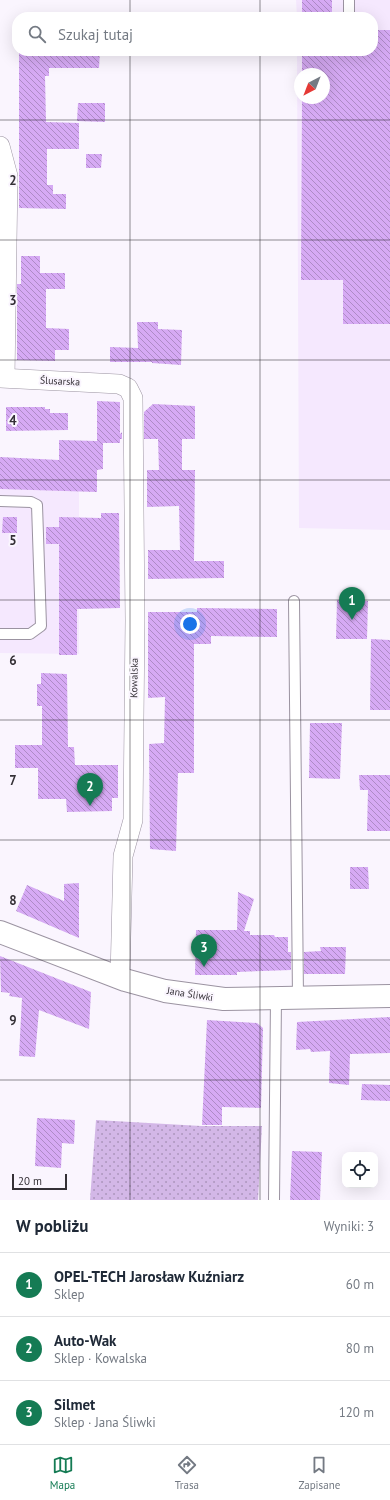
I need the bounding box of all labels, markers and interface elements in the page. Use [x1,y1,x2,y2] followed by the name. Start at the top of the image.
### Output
[12,12,378,56] search box
[26,23,48,45] icon: search
[58,25,133,44] text: Szukaj tutaj
[294,68,330,104] north arrow
[9,172,17,189] text: 2
[9,292,17,309] text: 3
[40,373,80,389] street label: Ślusarska
[9,412,17,429] text: 4
[9,532,17,549] text: 5
[339,587,365,620] pin: 1
[180,614,200,634] your location
[9,652,17,669] text: 6
[127,658,141,698] street label: Kowalska
[9,772,17,789] text: 7
[77,773,103,806] pin: 2
[9,892,17,909] text: 8
[191,934,217,967] pin: 3
[165,984,214,1004] street label: Jana Śliwki
[9,1012,17,1029] text: 9
[342,1152,378,1188] map controls
[342,1152,378,1188] button: locate
[12,1172,67,1191] scale bar
[18,1174,42,1188] text: 20 m
[16,1215,88,1237] text: W pobliżu
[324,1218,374,1235] text: Wyniki: 3
[54,1267,244,1286] text: OPEL-TECH Jarosław Kuźniarz
[25,1276,33,1293] text: 1
[346,1276,374,1293] text: 60 m
[54,1286,85,1303] text: Sklep
[54,1331,116,1350] text: Auto-Wak
[25,1340,33,1357] text: 2
[346,1340,374,1357] text: 80 m
[54,1350,147,1367] text: Sklep · Kowalska
[54,1395,95,1414] text: Silmet
[25,1404,33,1421] text: 3
[339,1404,374,1421] text: 120 m
[54,1414,156,1431] text: Sklep · Jana Śliwki
[50,1454,75,1492] tab: Mapa
[175,1454,199,1492] tab: Trasa
[298,1454,340,1492] tab: Zapisane

